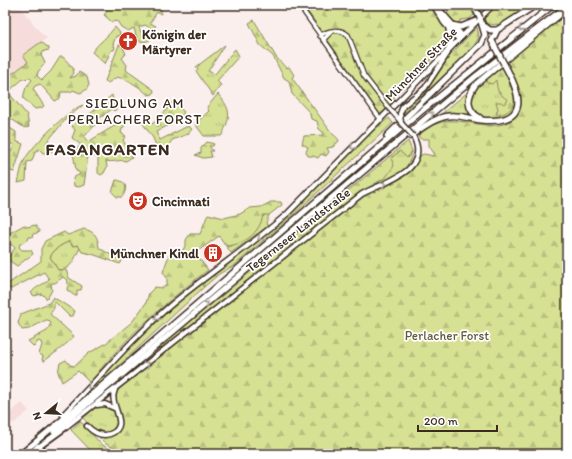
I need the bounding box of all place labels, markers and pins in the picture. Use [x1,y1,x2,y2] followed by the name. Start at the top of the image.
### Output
[142,27,207,58] place label: Königin der Märtyrer
[117,30,139,52] church icon: Königin der Märtyrer
[127,190,149,212] theatre icon: Cincinnati
[152,194,210,209] place label: Cincinnati
[202,242,224,264] building icon: Münchner Kindl
[110,246,199,261] place label: Münchner Kindl

